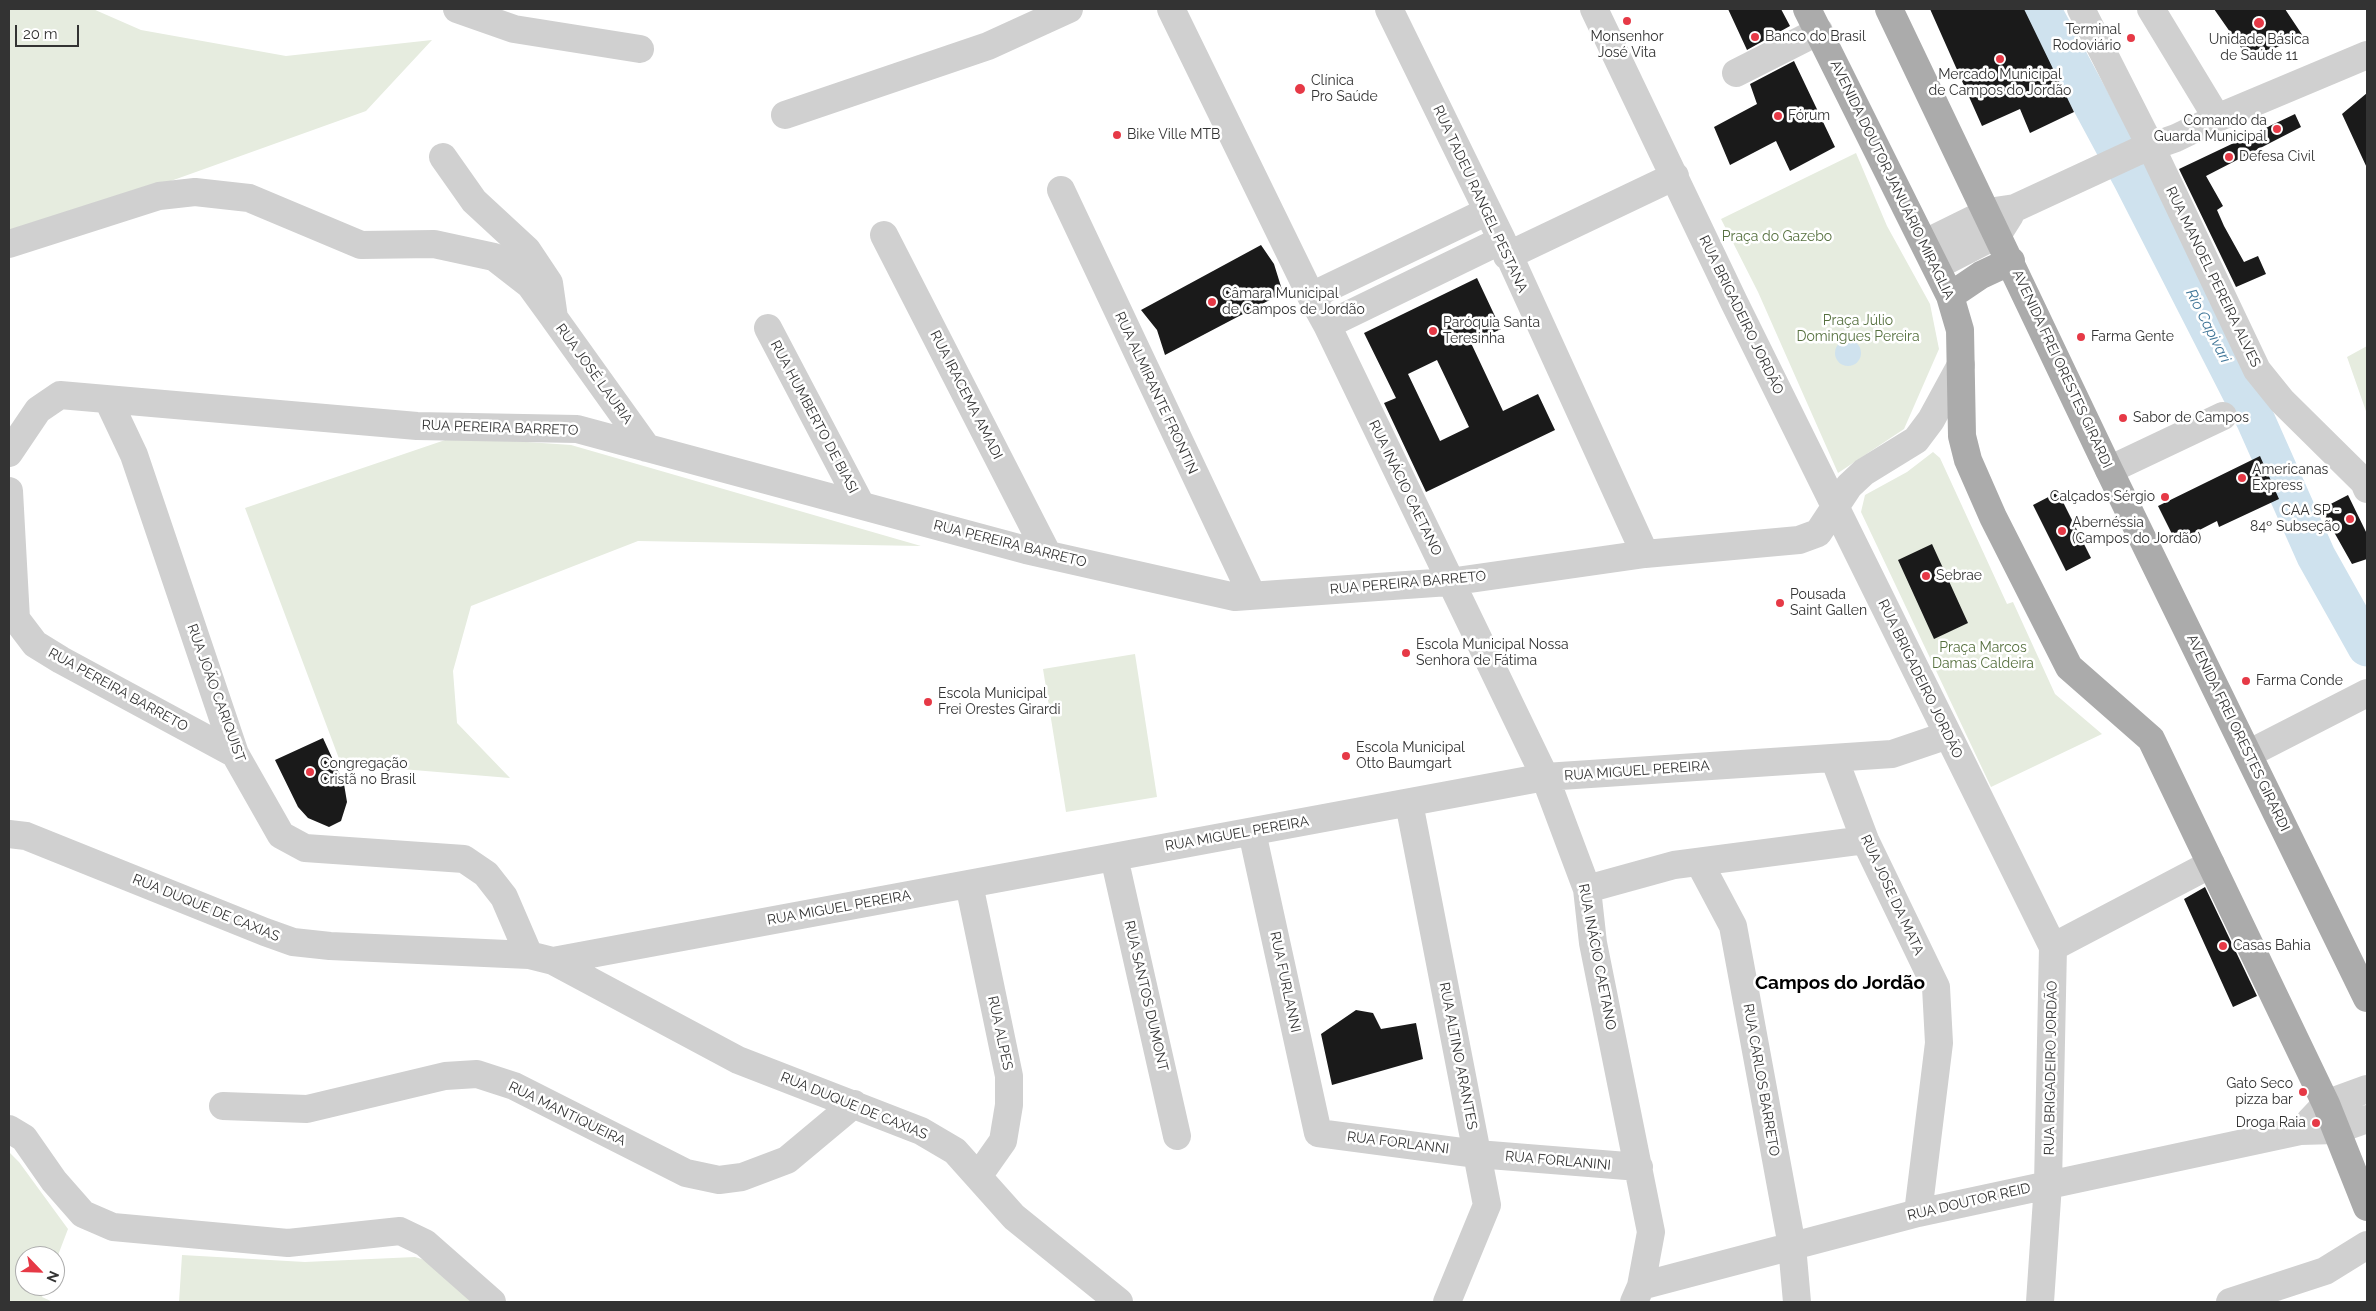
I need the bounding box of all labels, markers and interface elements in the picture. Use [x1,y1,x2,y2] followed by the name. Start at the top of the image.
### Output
[18,15,81,47] scale bar
[1621,15,1633,27] marker: Monsenhor José Vita
[2252,16,2266,30] marker: Unidade Básica de Saúde 11
[2053,22,2121,54] place label: Terminal Rodoviário
[23,25,58,43] text: 20 m
[1590,29,1664,62] place label: Monsenhor José Vita
[1765,29,1866,45] place label: Banco do Brasil
[1749,31,1761,43] marker: Banco do Brasil
[2125,32,2137,44] marker: Terminal Rodoviário
[2209,32,2309,64] place label: Unidade Básica de Saúde 11
[1994,53,2006,65] marker: Mercado Municipal de Campos do Jordão
[1827,58,1957,302] street label: AVENIDA DOUTOR JANUÁRIO MIRAGLIA
[1929,67,2071,100] place label: Mercado Municipal de Campos do Jordão
[1311,73,1378,105] place label: Clínica Pro Saúde
[1293,82,1307,96] marker: Clínica Pro Saúde
[1429,103,1531,295] street label: RUA TADEU RANGEL PESTANA
[1788,108,1830,124] place label: Fórum
[1772,110,1784,122] marker: Fórum
[2154,113,2267,146] place label: Comando da Guarda Municipal
[2271,123,2283,135] marker: Comando da Guarda Municipal
[1127,127,1220,143] place label: Bike Ville MTB
[1111,129,1123,141] marker: Bike Ville MTB
[2239,149,2315,165] place label: Defesa Civil
[2223,151,2235,163] marker: Defesa Civil
[2162,184,2264,370] street label: RUA MANOEL PEREIRA ALVES
[1722,229,1832,245] park label: Praça do Gazebo
[1695,233,1787,397] street label: RUA BRIGADEIRO JORDÃO
[2009,267,2115,471] street label: AVENIDA FREI ORESTES GIRARDI
[1222,286,1365,318] place label: Câmara Municipal de Campos de Jordão
[2182,286,2234,366] water label: Rio Capivari
[1206,296,1218,308] marker: Câmara Municipal de Campos de Jordão
[1111,309,1201,477] street label: RUA ALMIRANTE FRONTIN
[1796,313,1920,346] park label: Praça Júlio Domingues Pereira
[1443,315,1540,348] place label: Paróquia Santa Teresinha
[552,321,636,427] street label: RUA JOSÉ LAURIA
[1427,325,1439,337] marker: Paróquia Santa Teresinha
[926,328,1006,462] street label: RUA IRACEMA AMADI
[2091,329,2174,345] place label: Farma Gente
[2075,331,2087,343] marker: Farma Gente
[766,338,862,496] street label: RUA HUMBERTO DE BIASI
[2133,410,2249,426] place label: Sabor de Campos
[2117,412,2129,424] marker: Sabor de Campos
[421,417,579,439] street label: RUA PEREIRA BARRETO
[1365,417,1445,559] street label: RUA INÁCIO CAETANO
[2252,462,2328,494] place label: Americanas Express
[2236,472,2248,484] marker: Americanas Express
[2050,489,2155,505] place label: Calçados Sérgio
[2159,491,2171,503] marker: Calçados Sérgio
[2250,503,2340,536] place label: CAA SP - 84º Subseção
[2344,513,2356,525] marker: CAA SP - 84º Subseção
[2072,515,2201,548] place label: Abernéssia (Campos do Jordão)
[932,517,1088,571] street label: RUA PEREIRA BARRETO
[2056,525,2068,537] marker: Abernéssia (Campos do Jordão)
[1329,568,1487,598] street label: RUA PEREIRA BARRETO
[1936,568,1982,584] place label: Sebrae
[1920,570,1932,582] marker: Sebrae
[1790,587,1867,620] place label: Pousada Saint Gallen
[1774,597,1786,609] marker: Pousada Saint Gallen
[1874,597,1966,761] street label: RUA BRIGADEIRO JORDÃO
[183,622,249,764] street label: RUA JOÃO CARIQUIST
[2183,632,2293,834] street label: AVENIDA FREI ORESTES GIRARDI
[1416,637,1569,670] place label: Escola Municipal Nossa Senhora de Fátima
[1932,640,2034,672] park label: Praça Marcos Damas Caldeira
[45,645,191,735] street label: RUA PEREIRA BARRETO
[1400,647,1412,659] marker: Escola Municipal Nossa Senhora de Fátima
[2256,673,2343,689] place label: Farma Conde
[2240,675,2252,687] marker: Farma Conde
[938,686,1061,719] place label: Escola Municipal Frei Orestes Girardi
[922,696,934,708] marker: Escola Municipal Frei Orestes Girardi
[1356,740,1465,772] place label: Escola Municipal Otto Baumgart
[1340,750,1352,762] marker: Escola Municipal Otto Baumgart
[320,756,416,789] place label: Congregação Cristã no Brasil
[1564,758,1710,784] street label: RUA MIGUEL PEREIRA
[304,766,316,778] marker: Congregação Cristã no Brasil
[1164,813,1310,855] street label: RUA MIGUEL PEREIRA
[1857,832,1927,958] street label: RUA JOSE DA MATA
[130,871,282,945] street label: RUA DUQUE DE CAXIAS
[1575,882,1619,1032] street label: RUA INÁCIO CAETANO
[766,887,912,929] street label: RUA MIGUEL PEREIRA
[1120,919,1172,1073] street label: RUA SANTOS DUMONT
[1266,930,1304,1034] street label: RUA FURLANNI
[2233,938,2311,954] place label: Casas Bahia
[2217,940,2229,952] marker: Casas Bahia
[1755,972,1925,994] district label: Campos do Jordão
[1435,981,1481,1131] street label: RUA ALTINO ARANTES
[2041,981,2061,1155] street label: RUA BRIGADEIRO JORDÃO
[984,994,1016,1072] street label: RUA ALPES
[1739,1002,1783,1158] street label: RUA CARLOS BARRETO
[778,1069,930,1143] street label: RUA DUQUE DE CAXIAS
[2226,1076,2293,1108] place label: Gato Seco pizza bar
[506,1078,628,1150] street label: RUA MANTIQUEIRA
[2297,1086,2309,1098] marker: Gato Seco pizza bar
[2236,1115,2306,1131] place label: Droga Raia
[2310,1117,2322,1129] marker: Droga Raia
[1346,1128,1450,1158] street label: RUA FORLANNI
[1504,1148,1612,1174] street label: RUA FORLANINI
[1906,1180,2032,1224] street label: RUA DOUTOR REID
[15,1246,65,1296] north arrow
[43,1269,62,1285] text: N

